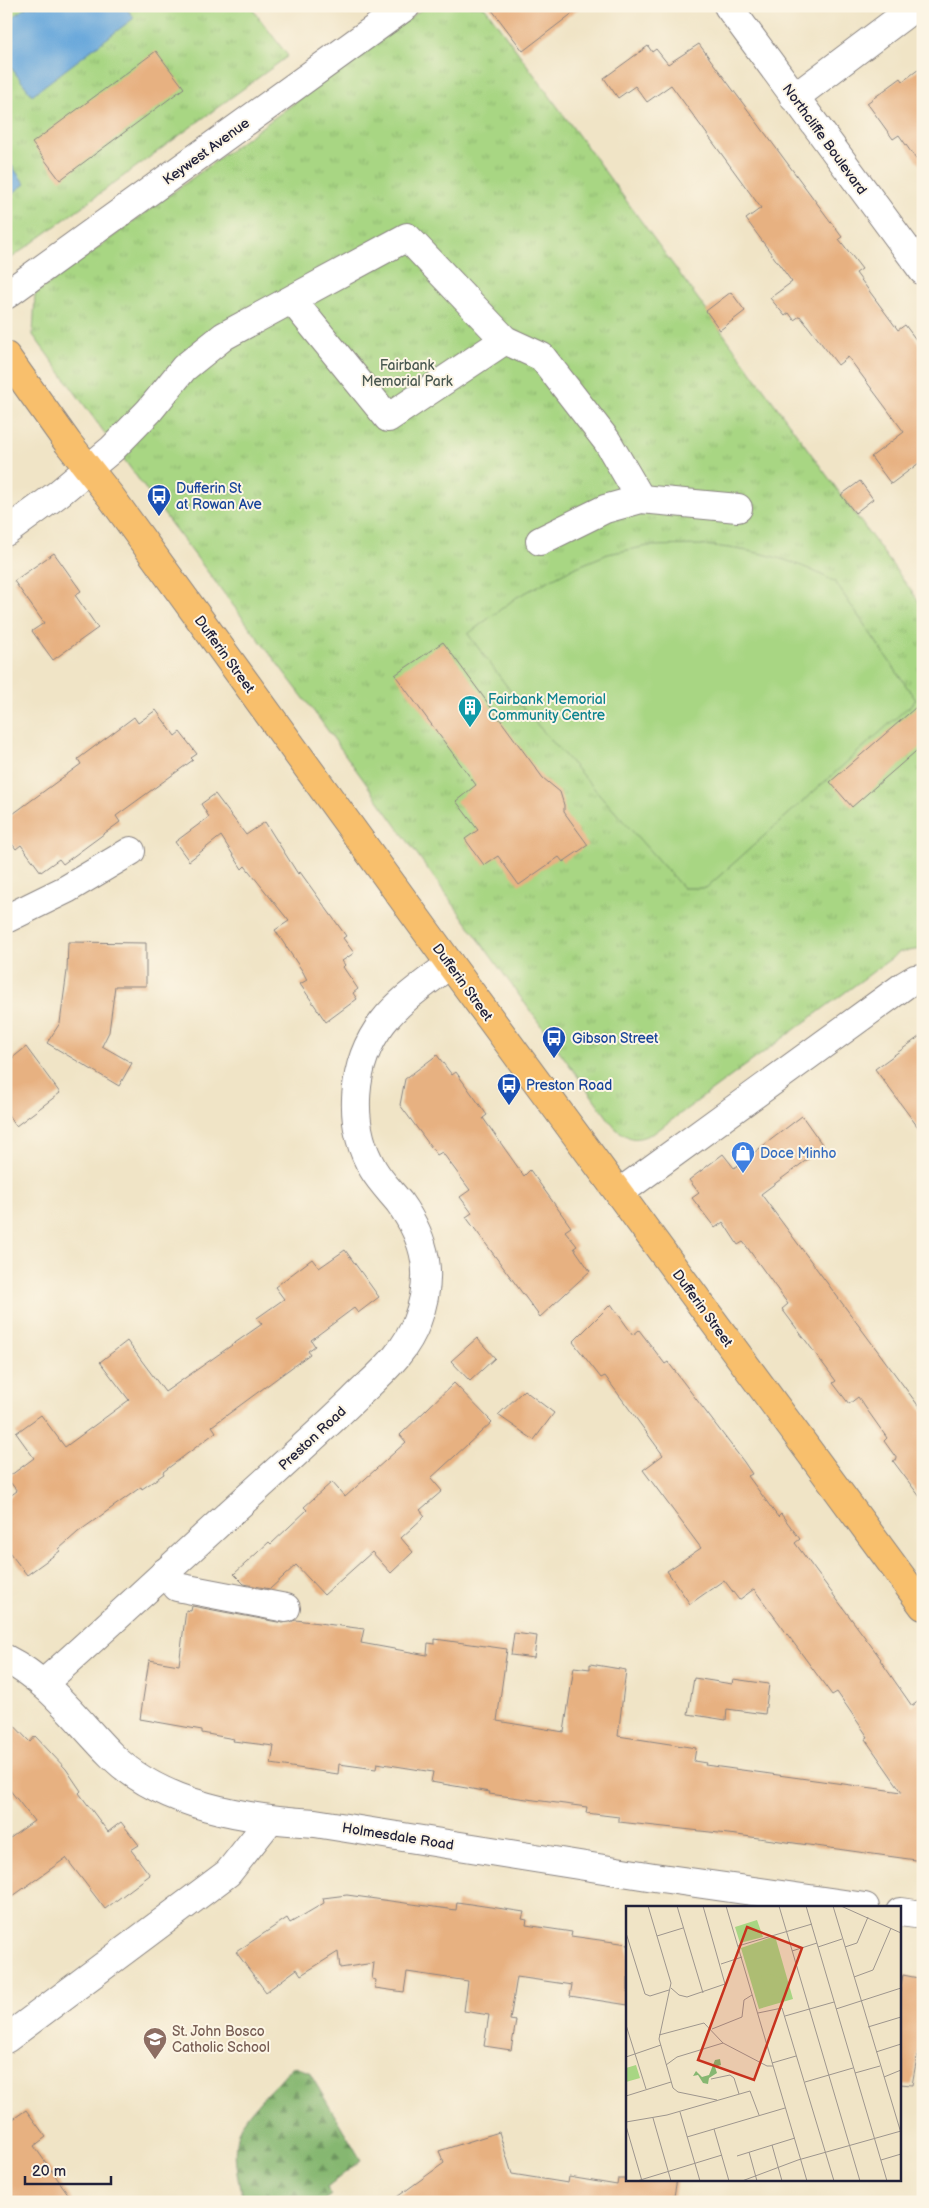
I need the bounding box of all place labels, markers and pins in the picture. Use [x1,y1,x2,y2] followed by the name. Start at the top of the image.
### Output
[176,480,262,513] place label: Dufferin St at Rowan Ave
[146,483,172,517] bus stop icon: Dufferin St at Rowan Ave
[488,691,606,724] place label: Fairbank Memorial Community Centre
[457,694,483,728] building icon: Fairbank Memorial Community Centre
[541,1025,567,1059] bus stop icon: Gibson Street
[572,1030,659,1047] place label: Gibson Street
[496,1072,522,1106] bus stop icon: Preston Road
[526,1077,612,1094] place label: Preston Road
[730,1140,756,1174] shop icon: Doce Minho
[760,1145,836,1162] place label: Doce Minho
[172,2023,270,2056] place label: St. John Bosco Catholic School
[142,2026,168,2060] school or university icon: St. John Bosco Catholic School

